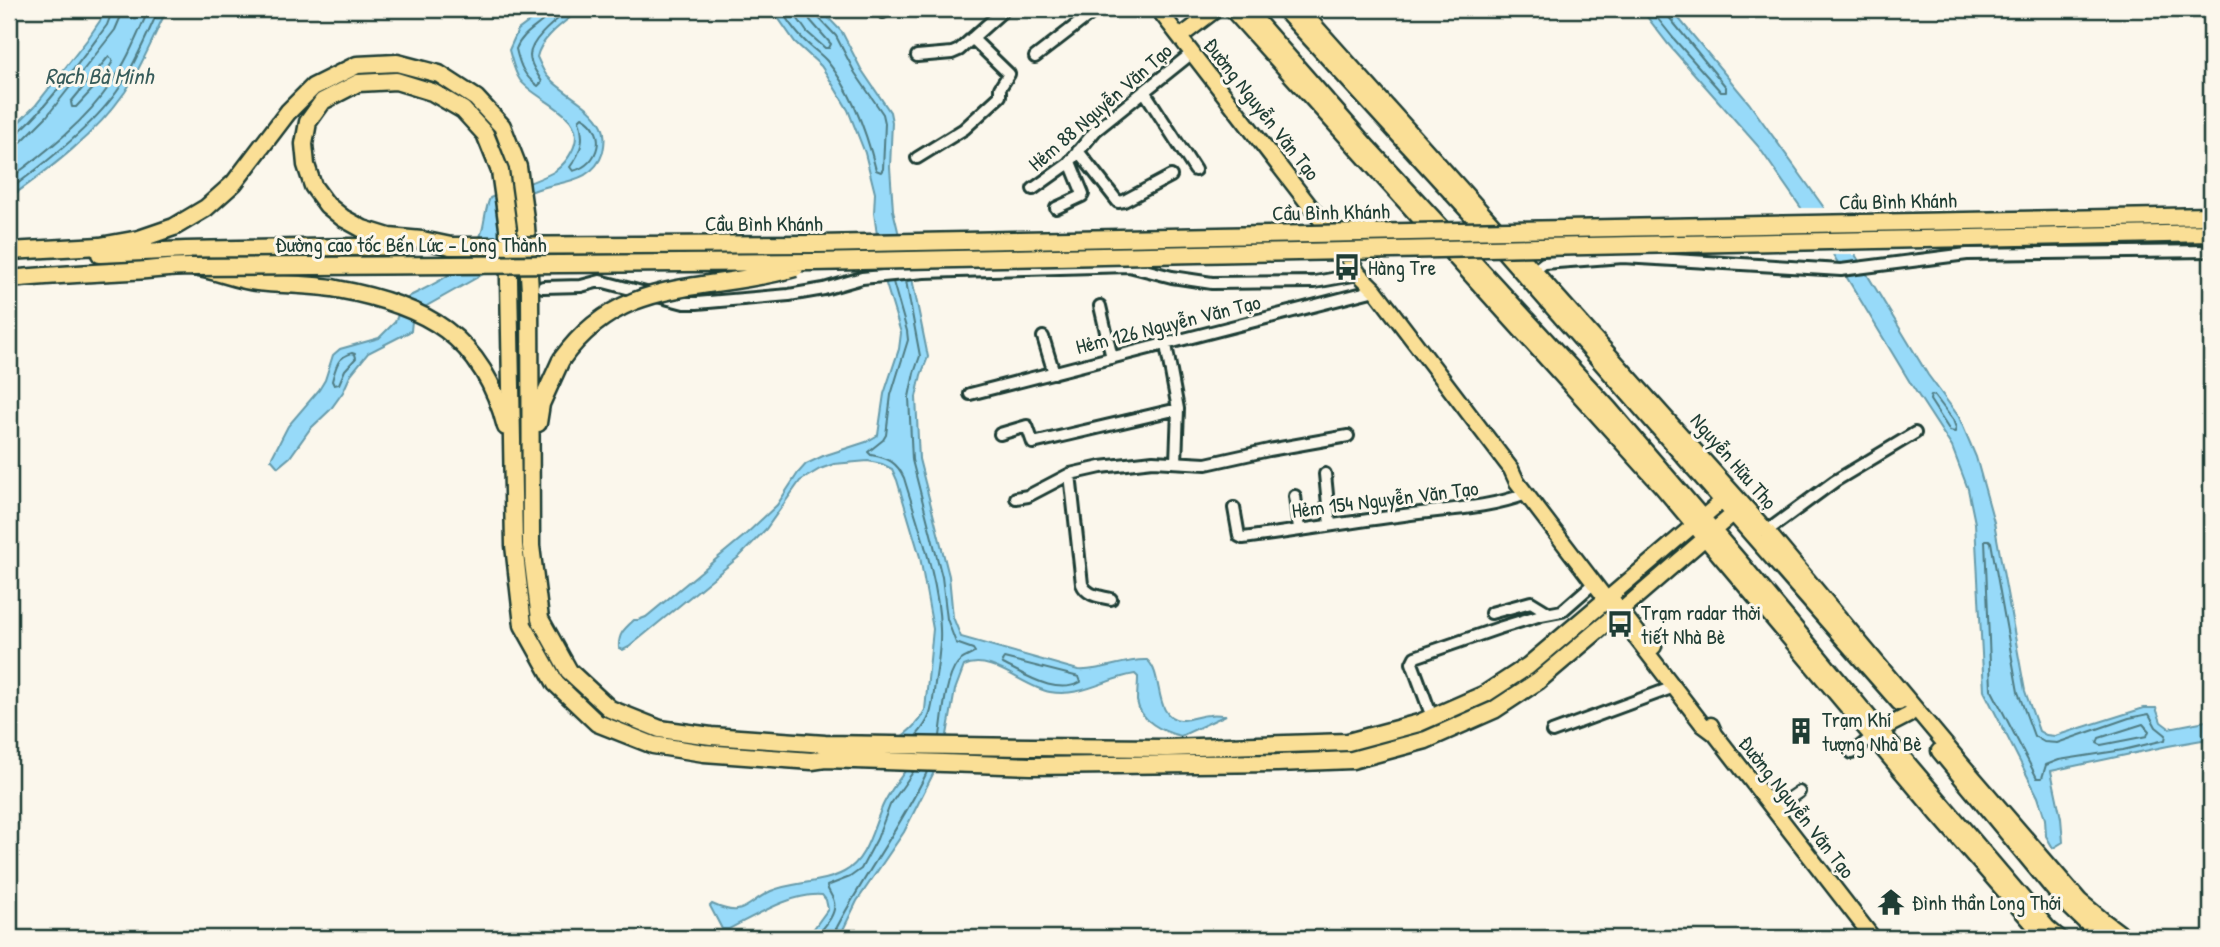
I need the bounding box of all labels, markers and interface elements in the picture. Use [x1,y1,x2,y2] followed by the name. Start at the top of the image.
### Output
[1197,32,1327,186] street label: Đường Nguyễn Văn Tạo
[1022,36,1178,178] street label: Hẻm 88 Nguyễn Văn Tạo
[45,60,154,91] water label: Rạch Bà Minh
[1839,185,1957,217] street label: Cầu Bình Khánh
[1272,196,1390,228] street label: Cầu Bình Khánh
[705,209,823,238] street label: Cầu Bình Khánh
[275,230,547,259] street label: Đường cao tốc Bến Lức - Long Thành
[1332,252,1362,282] bus stop icon: Hàng Tre
[1368,253,1436,282] place label: Hàng Tre
[1073,287,1263,361] street label: Hẻm 126 Nguyễn Văn Tạo
[1684,407,1784,515] street label: Nguyễn Hữu Thọ
[1290,473,1480,525] street label: Hẻm 154 Nguyễn Văn Tạo
[1641,598,1761,651] place label: Trạm radar thời tiết Nhà Bè
[1605,609,1635,639] bus stop icon: Trạm radar thời tiết Nhà Bè
[1822,705,1922,758] place label: Trạm Khí tượng Nhà Bè
[1786,716,1816,746] building icon: Trạm Khí tượng Nhà Bè
[1732,730,1862,884] street label: Đường Nguyễn Văn Tạo
[1876,887,1906,917] temple icon: Đình thần Long Thới
[1912,888,2062,917] place label: Đình thần Long Thới

